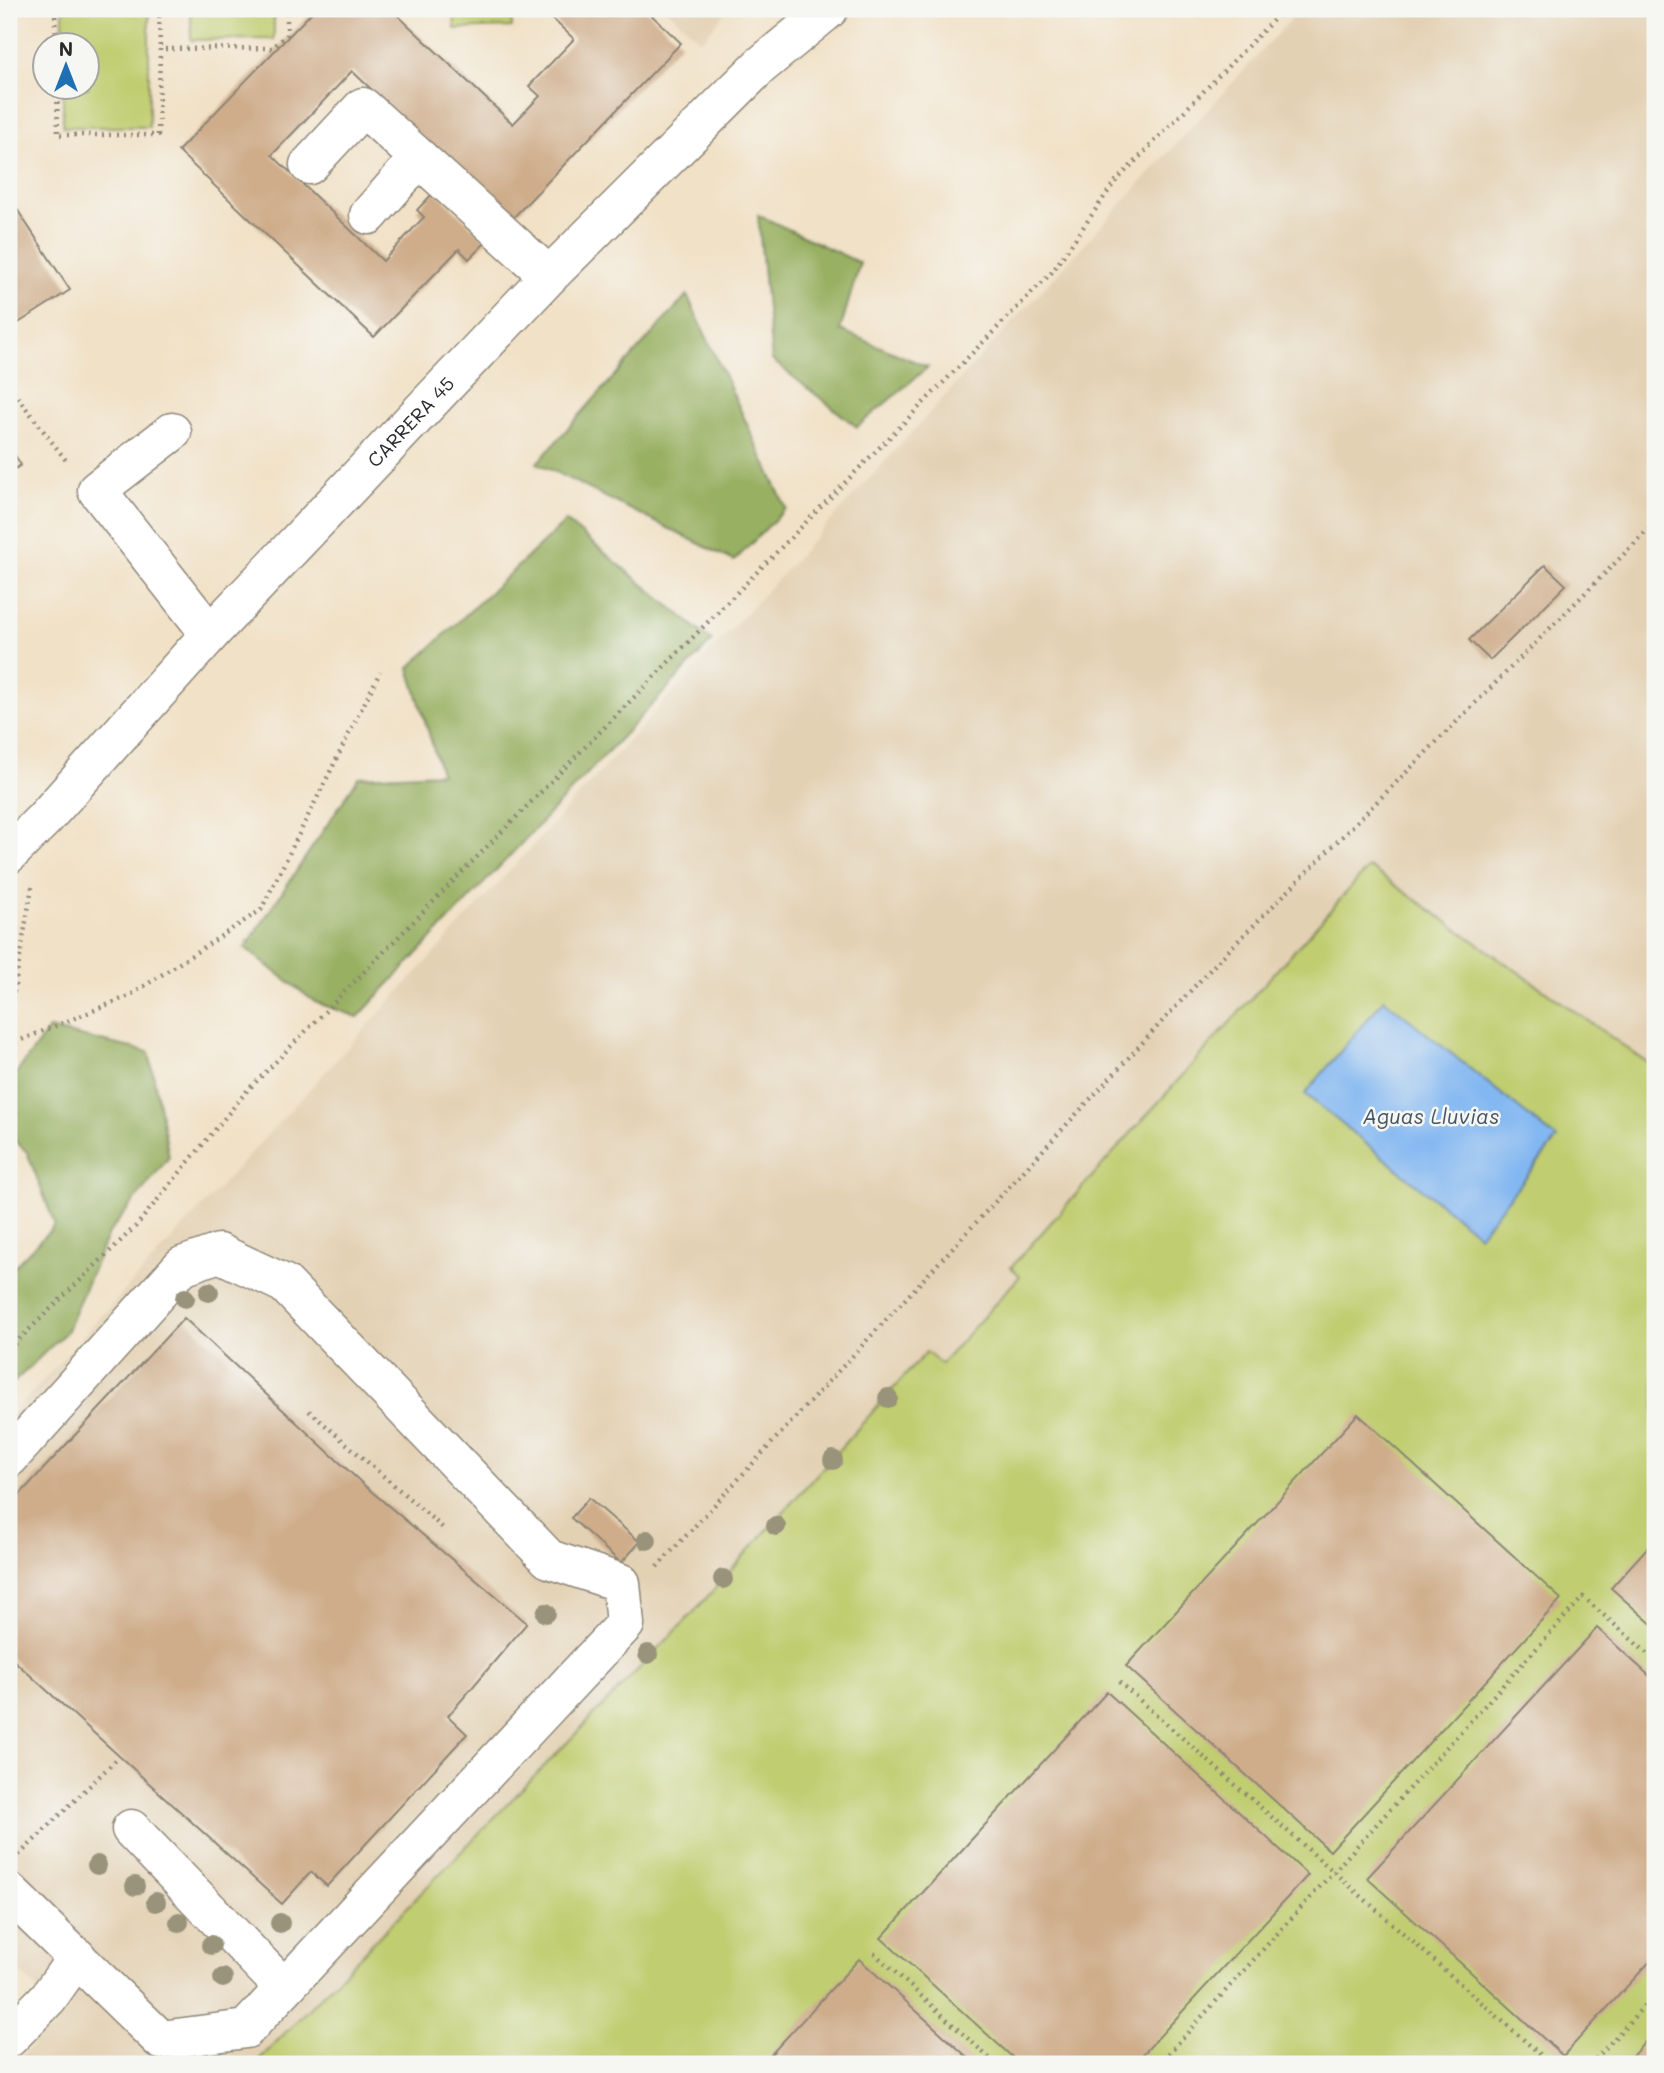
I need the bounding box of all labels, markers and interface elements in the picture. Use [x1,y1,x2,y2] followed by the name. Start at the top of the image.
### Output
[32,32,102,102] north arrow
[59,36,73,61] text: N
[362,371,459,472] street label: CARRERA 45
[1363,1102,1499,1129] water label: Aguas Lluvias

